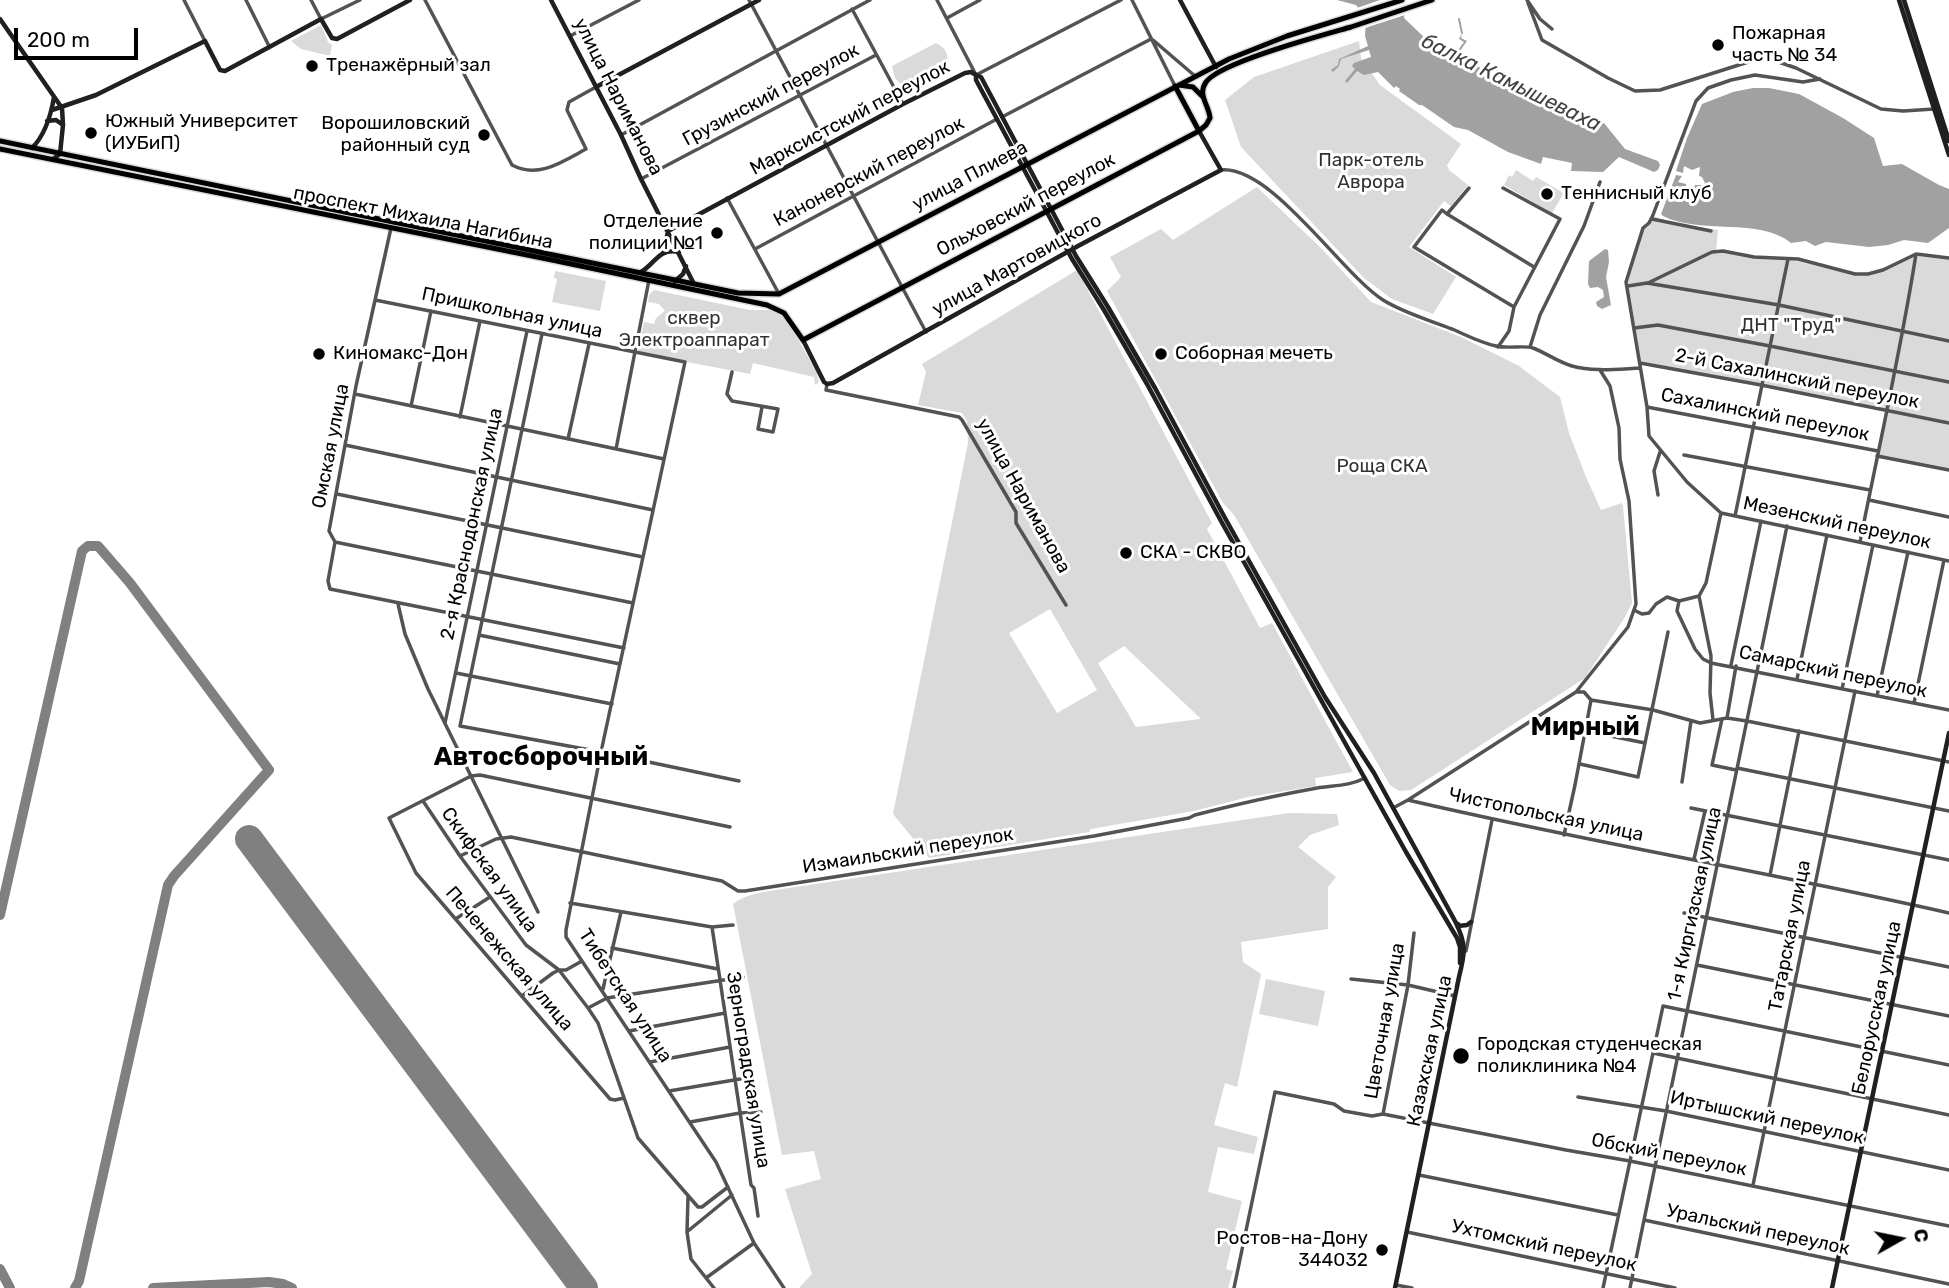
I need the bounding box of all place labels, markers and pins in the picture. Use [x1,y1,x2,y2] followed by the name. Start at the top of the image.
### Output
[1732,23,1837,67] place label: Пожарная часть № 34
[1710,37,1726,53] marker: Пожарная часть № 34
[326,55,491,77] place label: Тренажёрный зал
[304,58,320,74] marker: Тренажёрный зал
[105,111,298,155] place label: Южный Университет (ИУБиП)
[321,113,470,157] place label: Ворошиловский районный суд
[83,125,99,141] marker: Южный Университет (ИУБиП)
[476,127,492,143] marker: Ворошиловский районный суд
[1561,183,1712,205] place label: Теннисный клуб
[1539,186,1555,202] marker: Теннисный клуб
[589,211,703,255] place label: Отделение полиции №1
[709,225,725,241] marker: Отделение полиции №1
[333,343,468,365] place label: Киномакс-Дон
[1175,343,1333,365] place label: Соборная мечеть
[311,346,327,362] marker: Киномакс-Дон
[1153,346,1169,362] marker: Соборная мечеть
[1140,542,1246,564] place label: СКА - СКВО
[1118,545,1134,561] marker: СКА - СКВО
[1477,1034,1702,1078] place label: Городская студенческая поликлиника №4
[1451,1046,1471,1066] marker: Городская студенческая поликлиника №4
[1216,1228,1368,1272] place label: Ростов-на-Дону 344032
[1374,1242,1390,1258] marker: Ростов-на-Дону 344032

